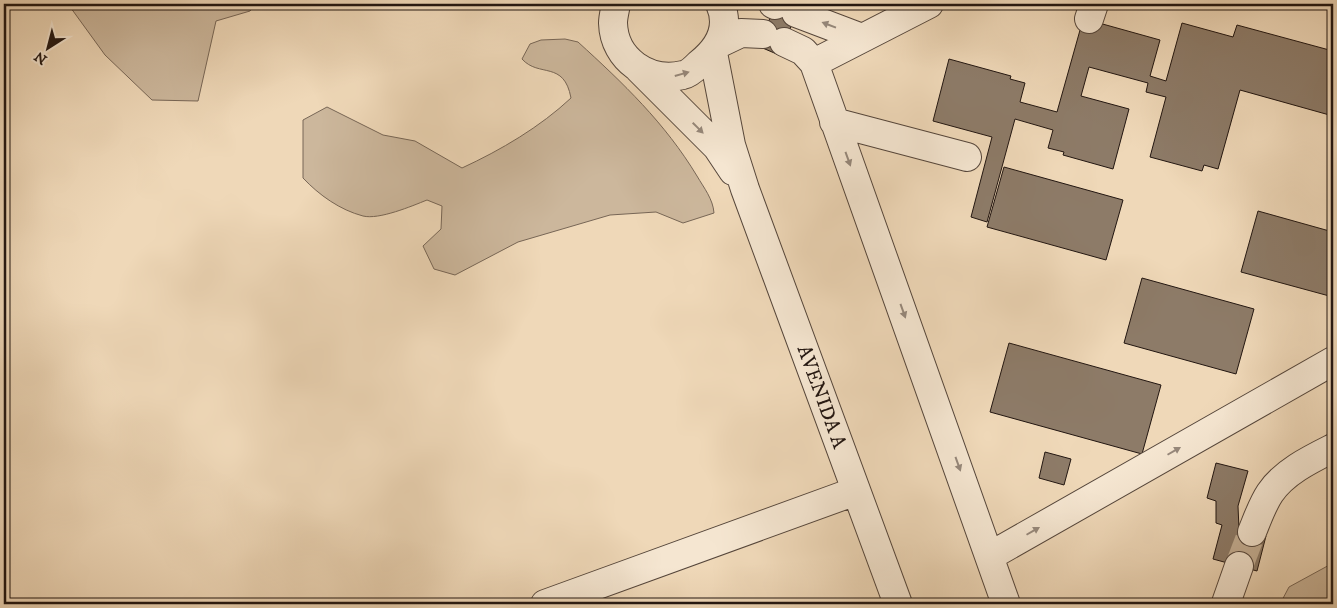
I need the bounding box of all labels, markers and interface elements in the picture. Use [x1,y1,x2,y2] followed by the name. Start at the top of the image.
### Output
[821,21,836,29] one-way arrow
[22,22,72,72] north arrow
[31,47,51,68] text: N
[675,69,690,77] one-way arrow
[692,122,704,134] one-way arrow
[845,151,852,166] one-way arrow
[900,304,907,319] one-way arrow
[791,342,851,452] street label: AVENIDA A
[1167,447,1181,455] one-way arrow
[955,457,962,472] one-way arrow
[1026,527,1039,536] one-way arrow

